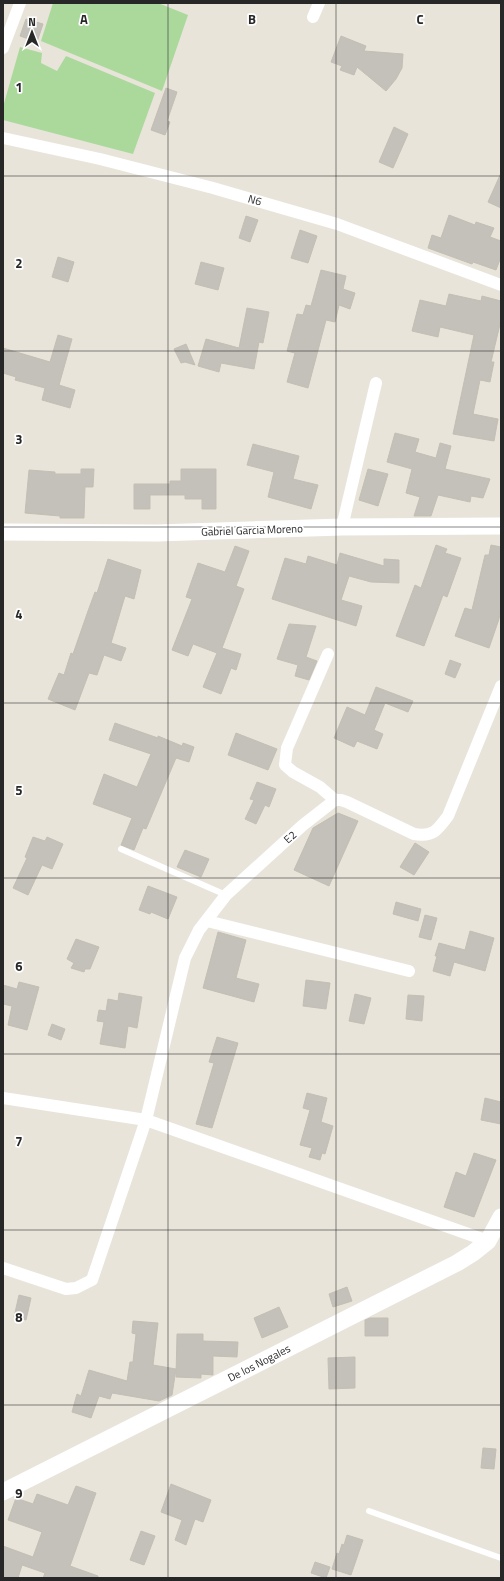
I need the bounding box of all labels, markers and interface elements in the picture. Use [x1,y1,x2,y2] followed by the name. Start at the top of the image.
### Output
[80,9,88,29] text: A
[248,9,256,29] text: B
[416,9,424,29] text: C
[12,12,52,52] north arrow
[28,14,36,30] text: N
[15,77,23,97] text: 1
[246,190,264,210] street label: N6
[15,253,23,273] text: 2
[15,429,23,449] text: 3
[201,520,303,540] street label: Gabriel Garcia Moreno
[15,604,23,624] text: 4
[15,780,23,800] text: 5
[280,827,300,847] street label: E2
[15,956,23,976] text: 6
[15,1131,23,1151] text: 7
[15,1307,23,1327] text: 8
[225,1340,293,1386] street label: De los Nogales
[15,1483,23,1503] text: 9

